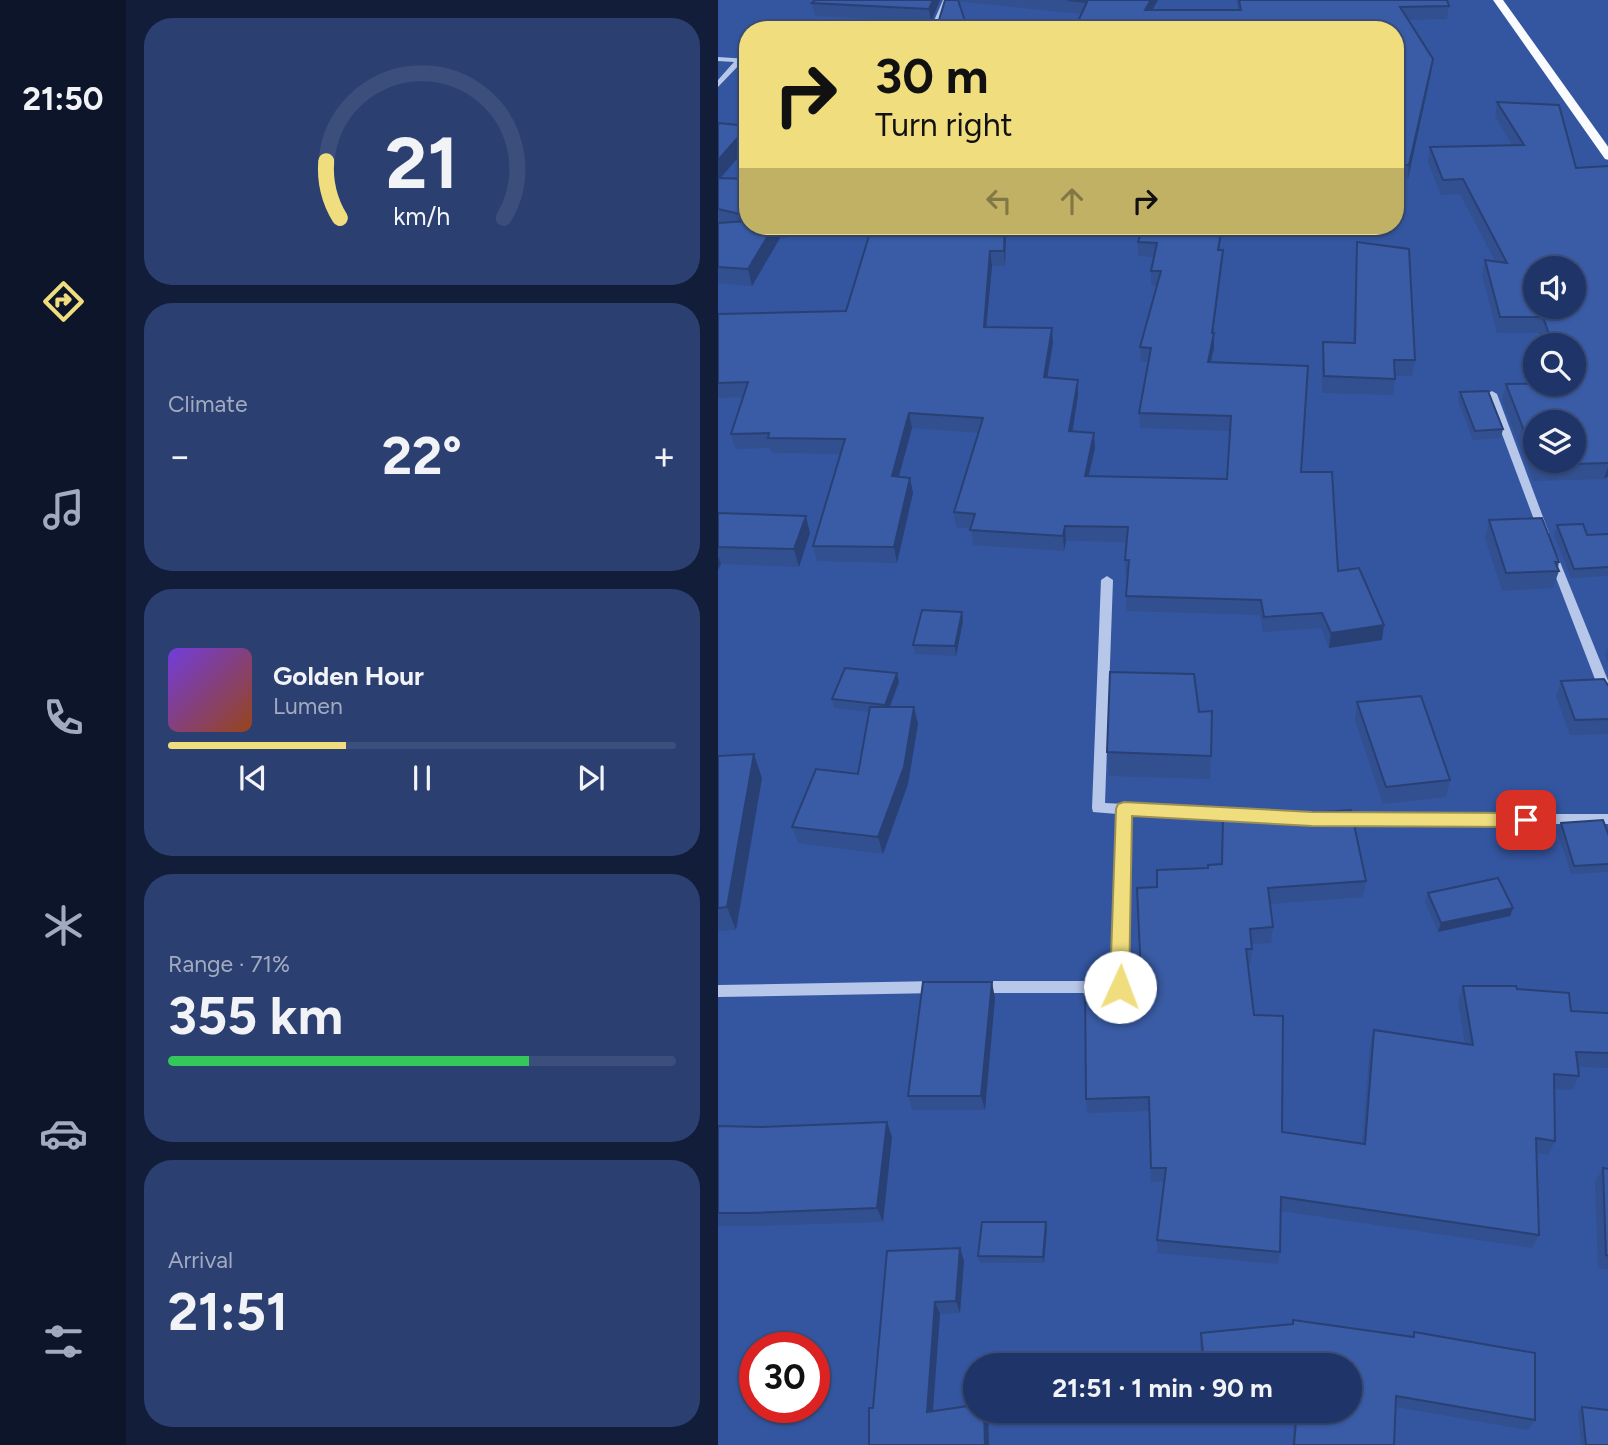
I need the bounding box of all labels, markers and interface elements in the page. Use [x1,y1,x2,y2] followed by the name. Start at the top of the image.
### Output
[875,46,988,105] text: 30 m
[760,49,851,140] icon: right
[23,80,104,118] text: 21:50
[875,106,1013,144] text: Turn right
[386,119,458,206] text: 21
[980,182,1018,220] icon: left
[1053,182,1091,220] icon: ahead
[1126,182,1164,220] icon: right
[393,201,451,231] text: km/h
[1523,256,1586,473] map controls
[1523,256,1586,319] button: sound
[39,277,88,326] icon: directions
[1523,333,1586,396] button: search
[168,390,247,418] text: Climate
[1523,410,1586,473] button: layers
[382,425,462,487] text: 22°
[168,433,192,479] text: −
[652,433,676,479] text: +
[39,485,88,534] icon: music
[273,660,424,692] text: Golden Hour
[273,692,343,720] text: Lumen
[39,693,88,742] icon: phone
[234,759,272,797] icon: previous
[403,759,441,797] icon: pause
[572,759,610,797] icon: next
[1496,790,1556,850] pin
[1507,801,1545,839] icon: arrive
[39,901,88,950] icon: climate
[168,950,290,978] text: Range · 71%
[1083,950,1157,1024] position arrow
[168,985,343,1047] text: 355 km
[39,1109,88,1158] icon: car
[168,1246,233,1274] text: Arrival
[168,1281,288,1343] text: 21:51
[39,1317,88,1366] icon: filters
[739,1332,830,1423] speed limit sign: 30
[1052,1372,1273,1404] text: 21:51 · 1 min · 90 m

